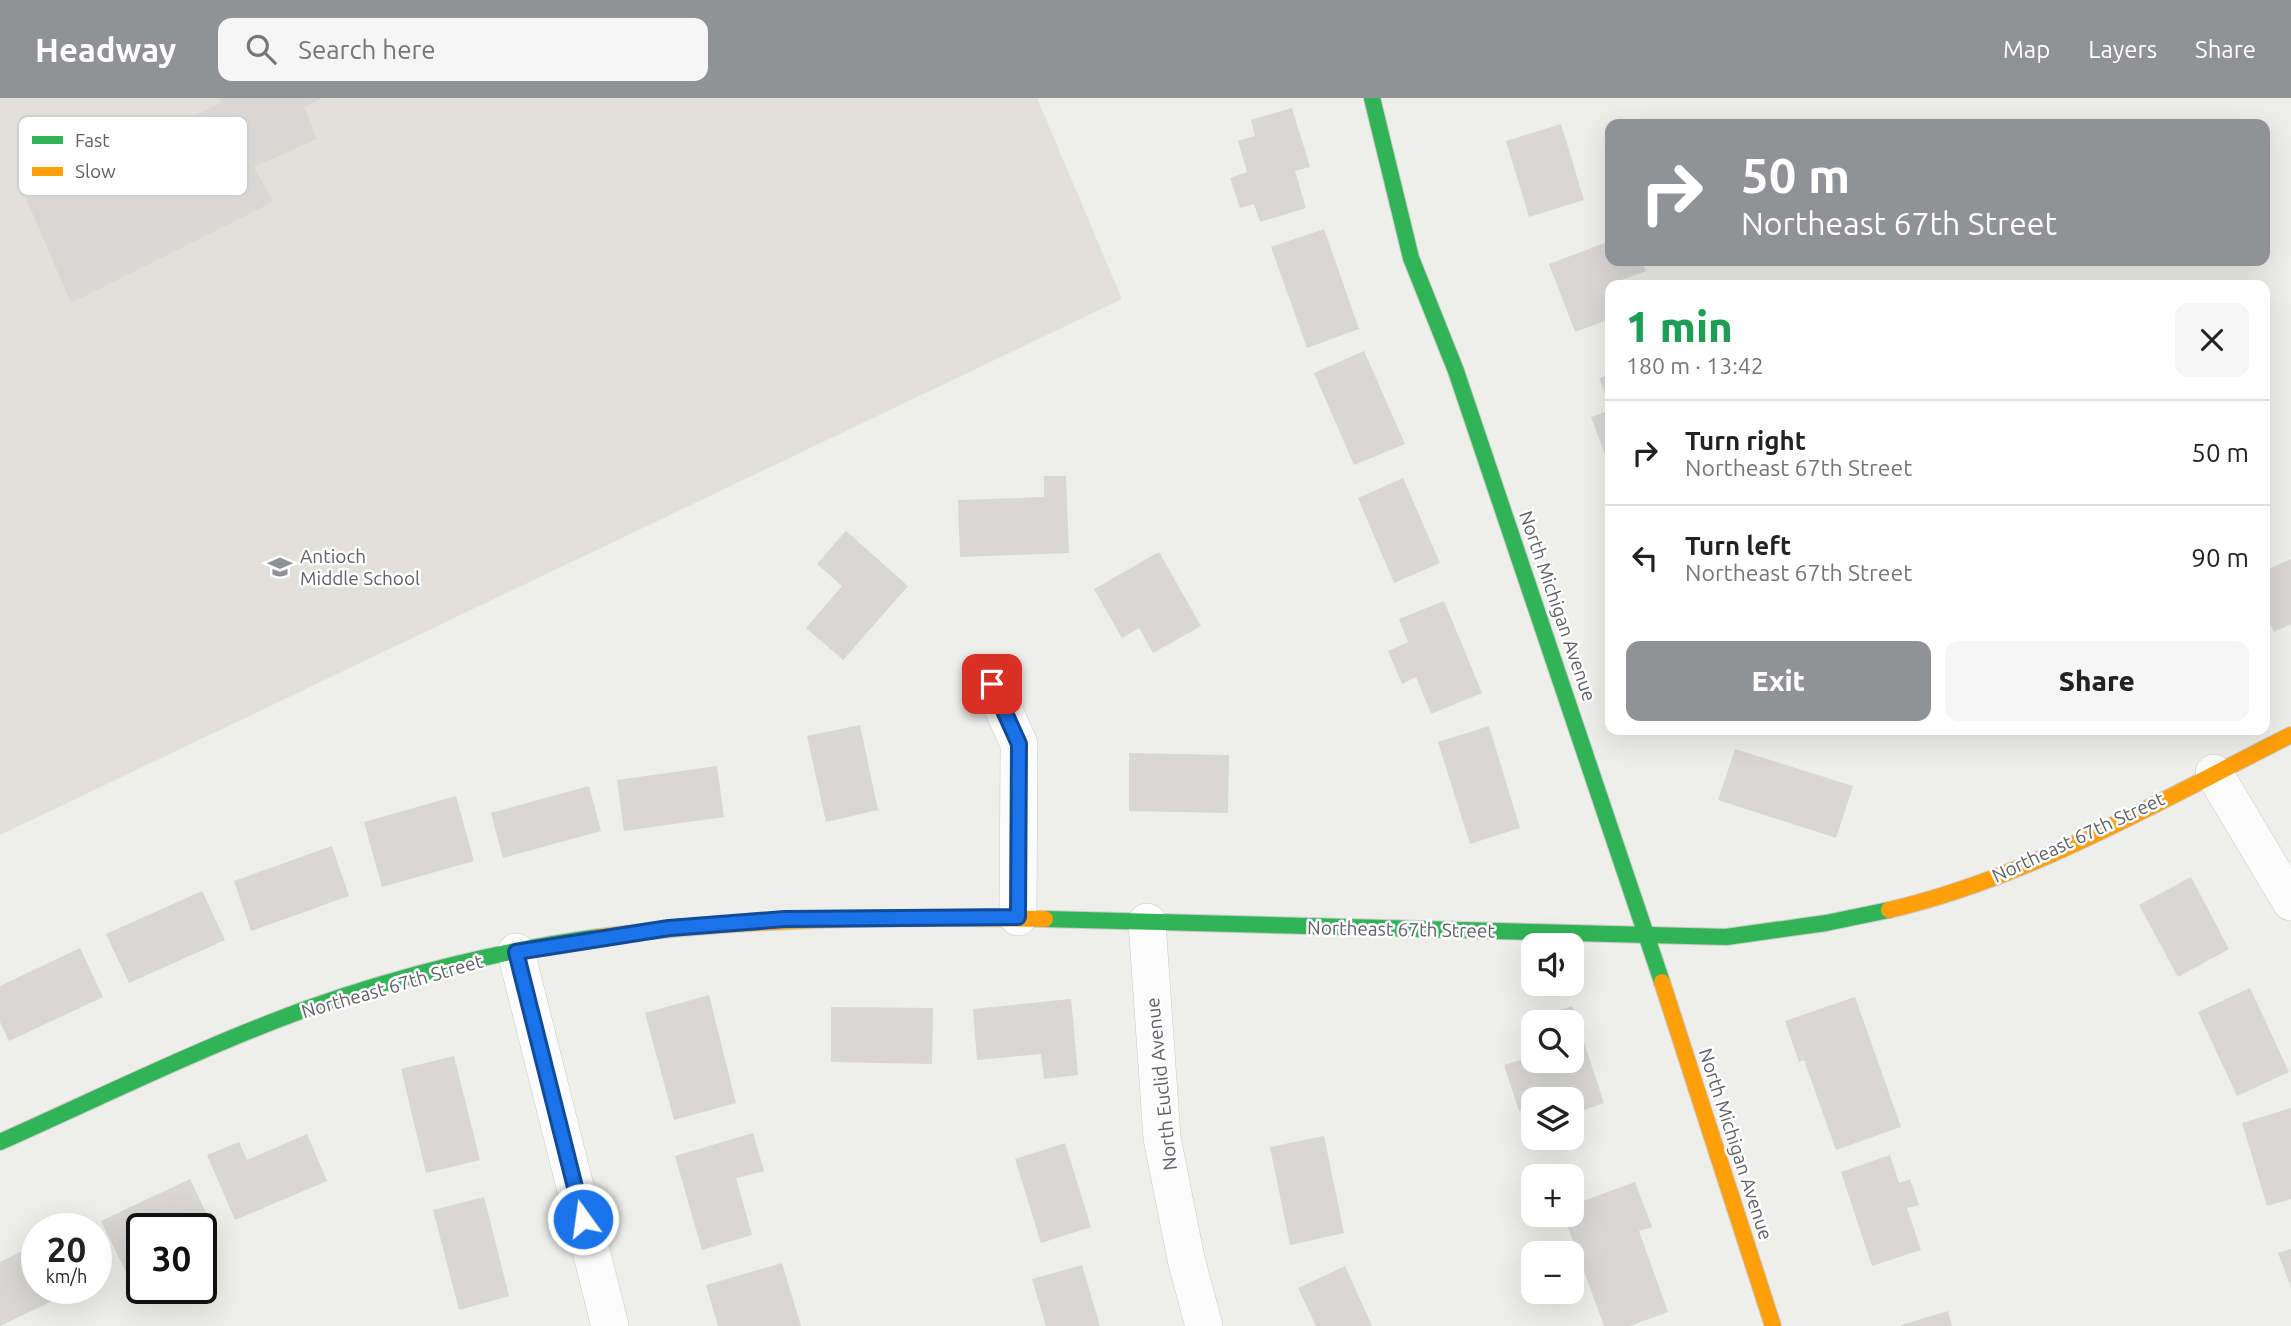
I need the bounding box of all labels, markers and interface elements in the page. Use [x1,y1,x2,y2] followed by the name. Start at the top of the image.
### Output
[218,18,708,81] search box
[242,30,280,68] icon: search
[35,31,176,68] text: Headway
[298,35,436,64] text: Search here
[2003,36,2050,63] text: Map
[2088,36,2157,63] text: Layers
[2195,36,2256,63] text: Share
[18,116,248,196] legend
[75,129,110,151] text: Fast
[1626,147,1717,238] icon: right
[1741,147,1850,202] text: 50 m
[75,160,116,182] text: Slow
[1741,205,2057,241] text: Northeast 67th Street
[1626,303,1733,350] text: 1 min
[2175,303,2249,377] button: close
[1626,353,1764,378] text: 180 m · 13:42
[1685,426,1806,455] text: Turn right
[1626,434,1664,472] icon: right
[2191,438,2249,467] text: 50 m
[1685,455,1912,480] text: Northeast 67th Street
[1515,508,1601,704] street label: North Michigan Avenue
[1685,531,1791,560] text: Turn left
[1626,539,1664,577] icon: left
[2191,543,2249,572] text: 90 m
[300,545,420,589] place label: Antioch Middle School
[266,553,294,581] school or university icon: Antioch Middle School
[1685,560,1912,585] text: Northeast 67th Street
[1626,641,1931,721] button: Exit
[1945,641,2249,721] button: Share
[962,654,1022,714] pin
[973,665,1011,703] icon: arrive
[1988,787,2168,887] street label: Northeast 67th Street
[1307,916,1496,942] street label: Northeast 67th Street
[1521,933,1584,1304] map controls
[1521,933,1584,996] button: sound
[299,949,486,1022] street label: Northeast 67th Street
[1141,996,1181,1172] street label: North Euclid Avenue
[1521,1010,1584,1073] button: search
[1695,1046,1777,1242] street label: North Michigan Avenue
[1521,1087,1584,1150] button: layers
[1521,1164,1584,1227] button: +
[546,1182,620,1256] position arrow
[126,1213,217,1304] speed limit sign: 30
[47,1229,86,1269] text: 20
[1521,1241,1584,1304] button: −
[46,1266,87,1286] text: km/h

